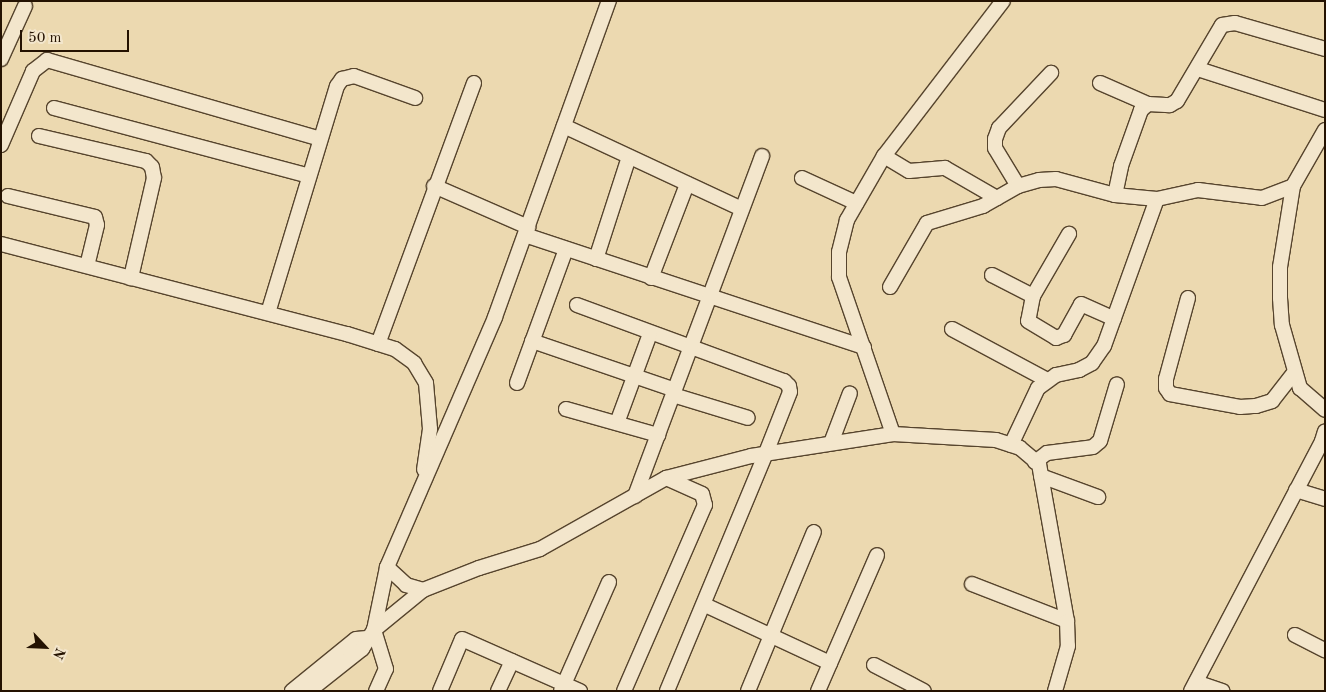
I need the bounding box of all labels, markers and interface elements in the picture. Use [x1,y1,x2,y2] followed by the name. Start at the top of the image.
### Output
[22,20,131,52] scale bar
[28,31,62,46] text: 50 m
[20,622,70,672] north arrow
[50,646,67,661] text: N

